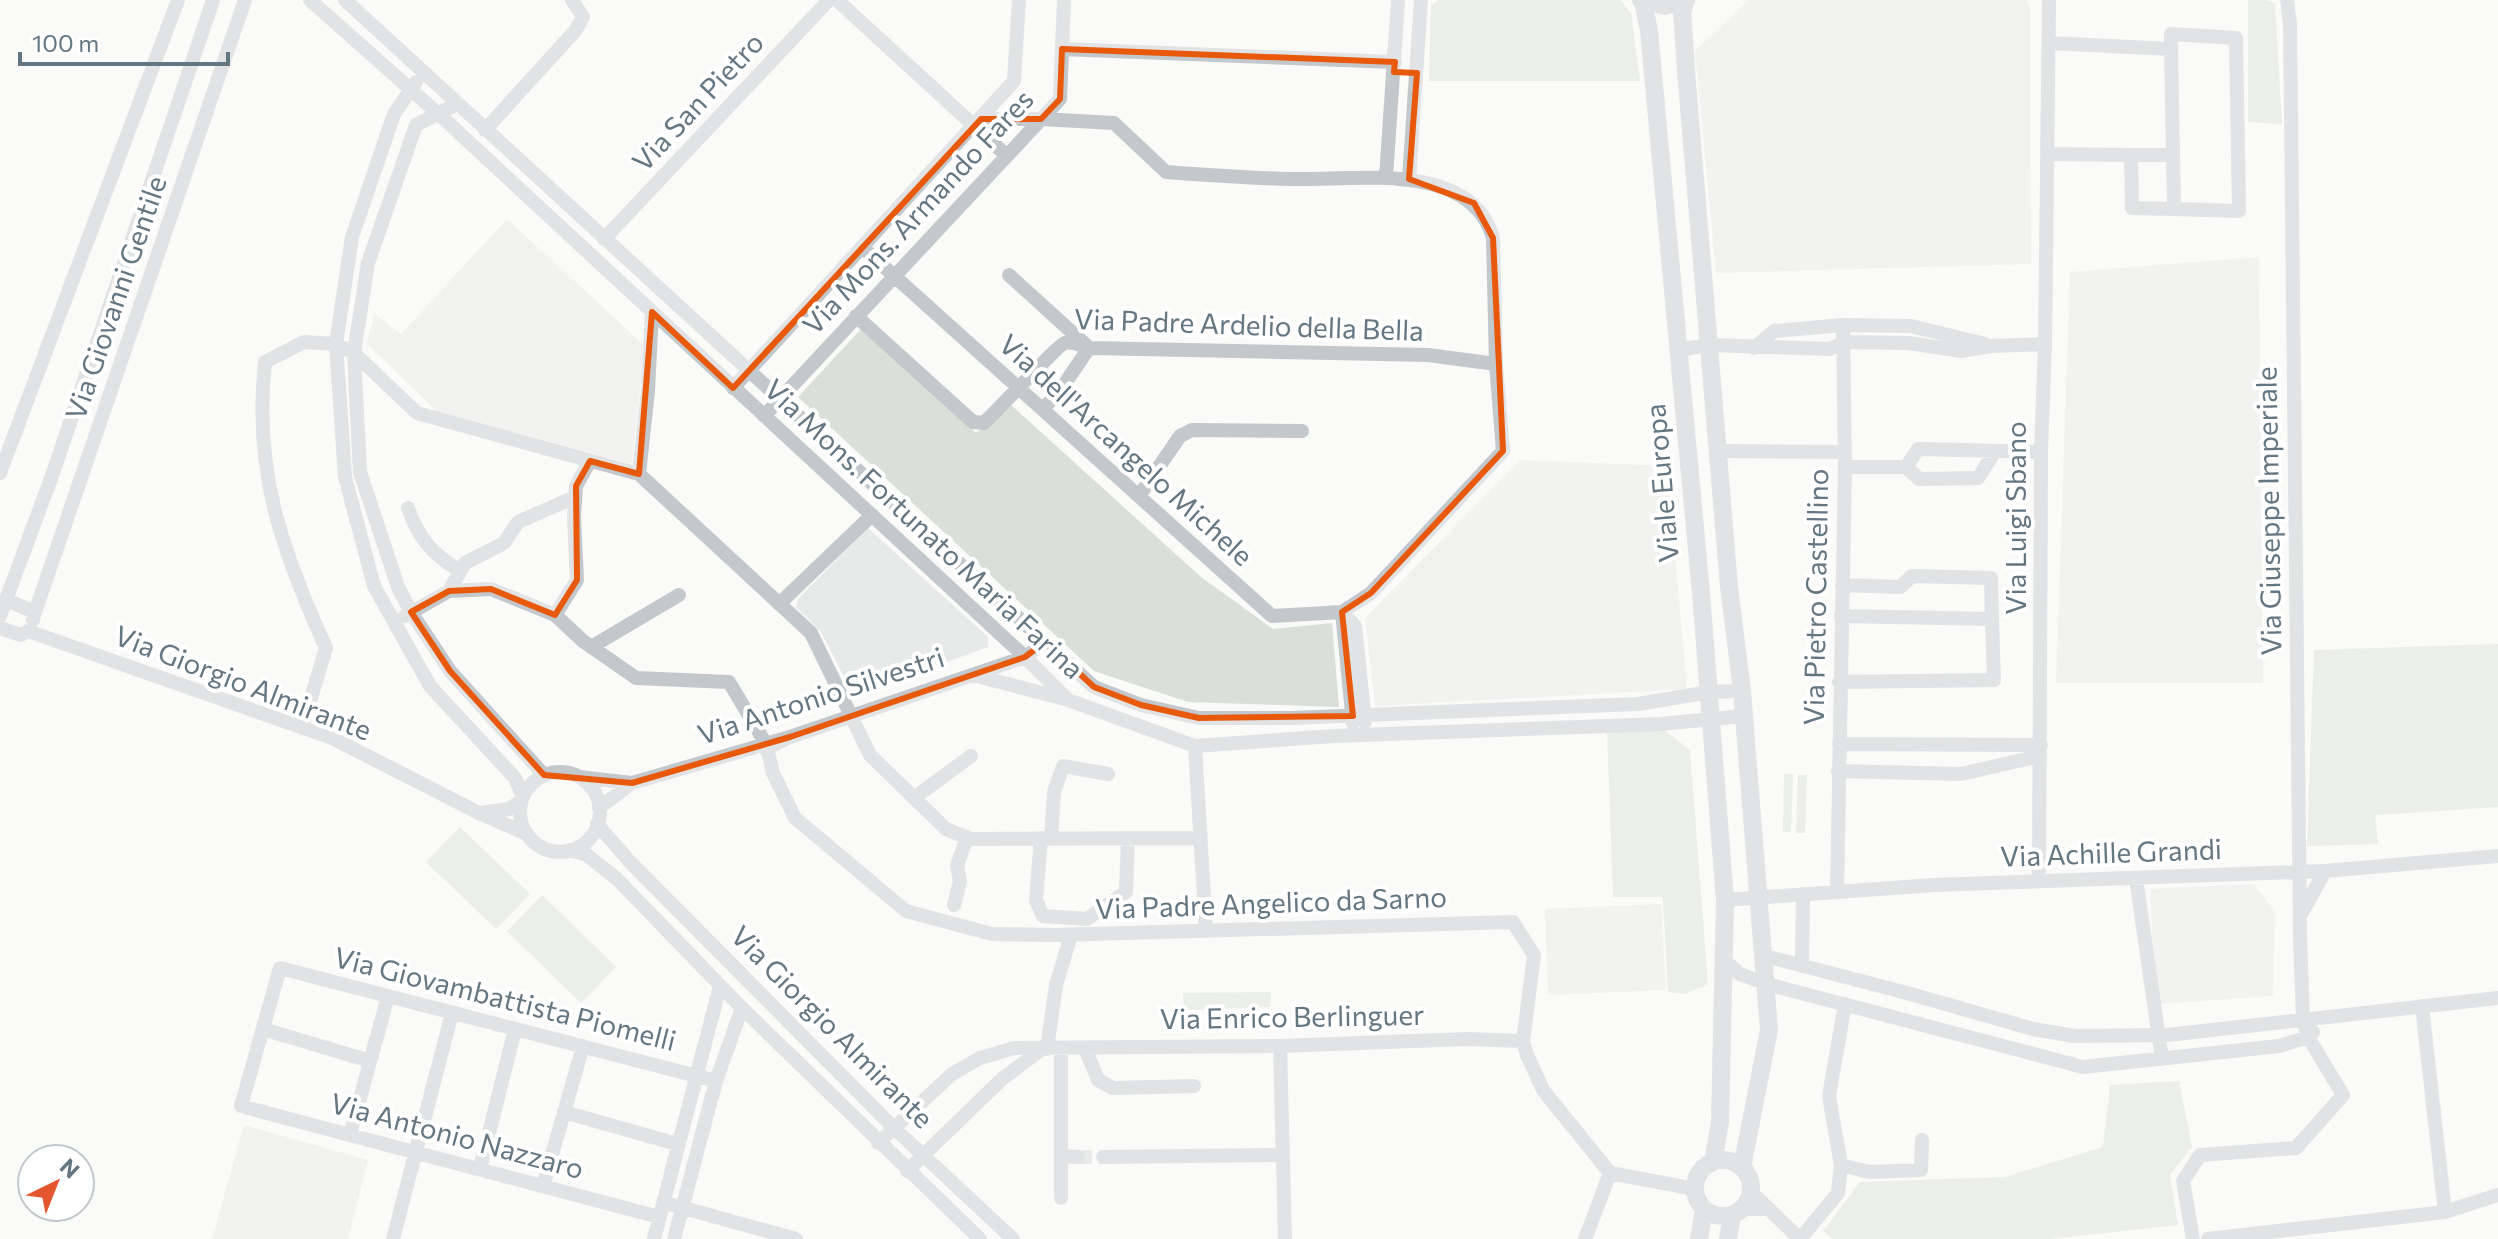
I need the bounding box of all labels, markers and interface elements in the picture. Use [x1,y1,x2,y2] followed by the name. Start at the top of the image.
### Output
[20,16,228,66] scale bar
[624,25,770,178] street label: Via San Pietro
[32,28,99,57] text: 100 m
[795,82,1040,341] street label: Via Mons. Armando Fares
[57,171,173,424] street label: Via Giovanni Gentile
[1074,301,1424,347] street label: Via Padre Ardelio della Bella
[993,326,1261,572] street label: Via dell'Arcangelo Michele
[2248,366,2288,656] street label: Via Giuseppe Imperiale
[758,371,1091,685] street label: Via Mons. Fortunato Maria Farina
[1637,402,1685,564] street label: Viale Europa
[1998,421,2032,615] street label: Via Luigi Sbano
[1796,468,1834,726] street label: Via Pietro Castellino
[110,617,377,747] street label: Via Giorgio Almirante
[693,639,948,751] street label: Via Antonio Silvestri
[1999,831,2223,873] street label: Via Achille Grandi
[1094,879,1448,925] street label: Via Padre Angelico da Sarno
[724,918,941,1135] street label: Via Giorgio Almirante
[331,939,680,1057] street label: Via Giovambattista Piomelli
[1159,997,1425,1035] street label: Via Enrico Berlinguer
[327,1085,588,1185] street label: Via Antonio Nazzaro
[16,1143,96,1223] north arrow
[55,1153,85,1184] text: N

